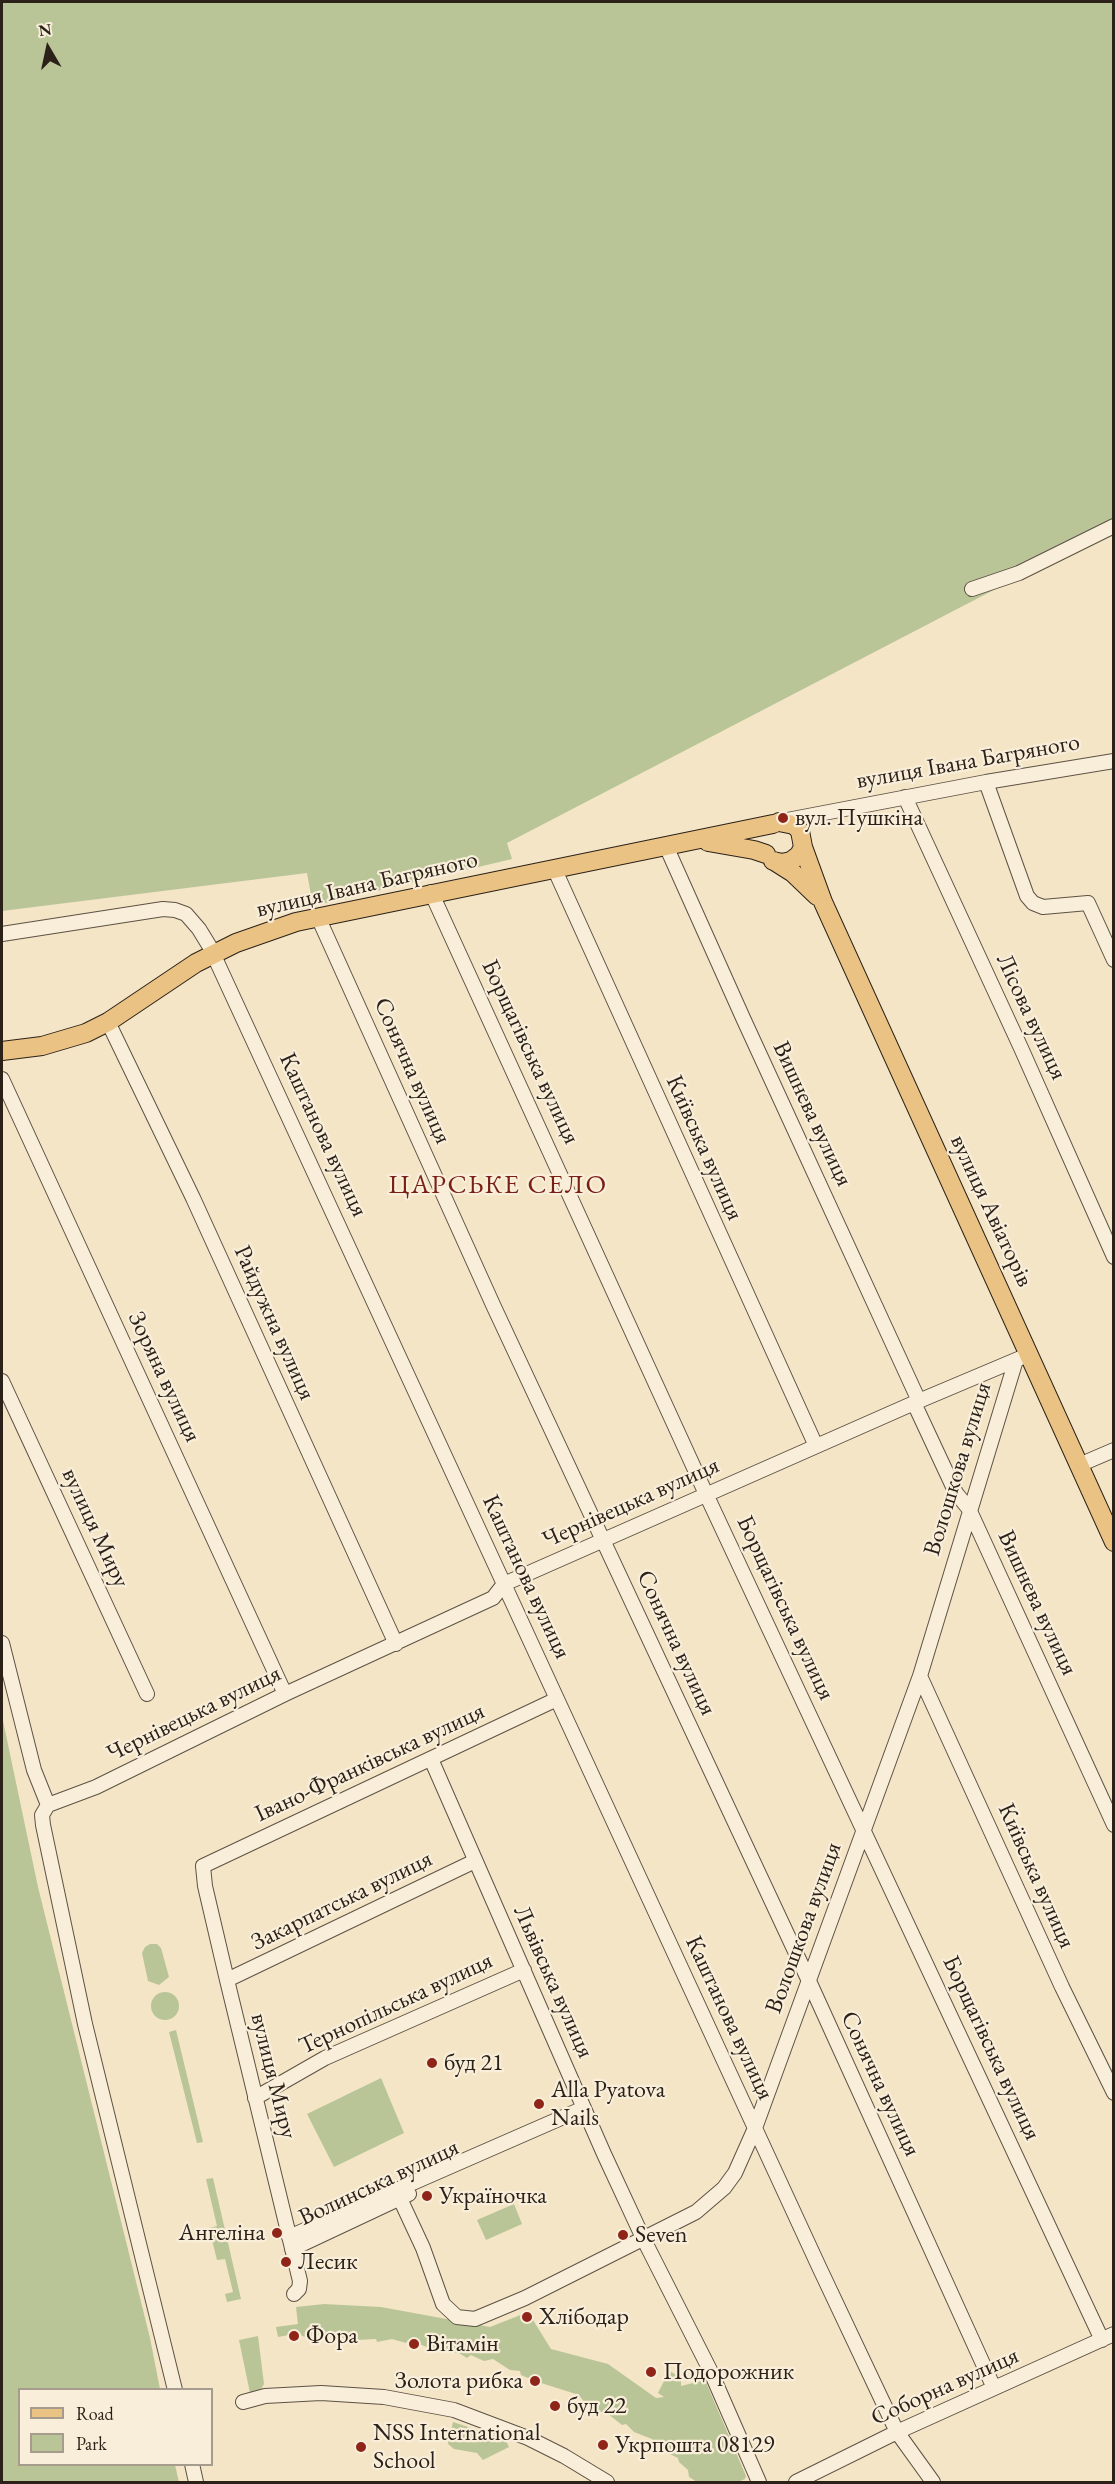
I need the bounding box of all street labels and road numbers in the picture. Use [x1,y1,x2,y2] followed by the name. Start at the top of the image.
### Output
[854,728,1082,796] street label: вулиця Івана Багряного
[253,846,481,924] street label: вулиця Івана Багряного
[989,949,1073,1085] street label: Лісова вулиця
[475,955,585,1149] street label: Борщагівська вулиця
[367,994,457,1148] street label: Сонячна вулиця
[766,1037,858,1191] street label: Вишнева вулиця
[272,1049,374,1221] street label: Каштанова вулиця
[659,1071,749,1225] street label: Київська вулиця
[943,1130,1039,1292] street label: вулиця Авіаторів
[227,1241,321,1405] street label: Райдужна вулиця
[121,1307,207,1447] street label: Зоряна вулиця
[918,1379,998,1559] street label: Волошкова вулиця
[538,1451,724,1555] street label: Чернівецька вулиця
[55,1464,135,1592] street label: вулиця Миру
[475,1491,577,1663] street label: Каштанова вулиця
[730,1511,840,1705] street label: Борщагівська вулиця
[991,1526,1083,1680] street label: Вишнева вулиця
[630,1566,722,1720] street label: Сонячна вулиця
[102,1659,286,1769] street label: Чернівецька вулиця
[251,1697,489,1829] street label: Івано-Франківська вулиця
[991,1799,1081,1953] street label: Київська вулиця
[760,1839,848,2017] street label: Волошкова вулиця
[247,1845,437,1957] street label: Закарпатська вулиця
[507,1901,599,2063] street label: Львівська вулиця
[678,1932,780,2104] street label: Каштанова вулиця
[295,1947,497,2061] street label: Тернопільська вулиця
[936,1951,1046,2145] street label: Борщагівська вулиця
[834,2007,926,2161] street label: Сонячна вулиця
[243,2010,303,2142] street label: вулиця Миру
[294,2133,464,2233] street label: Волинська вулиця
[867,2342,1023,2432] street label: Соборна вулиця

